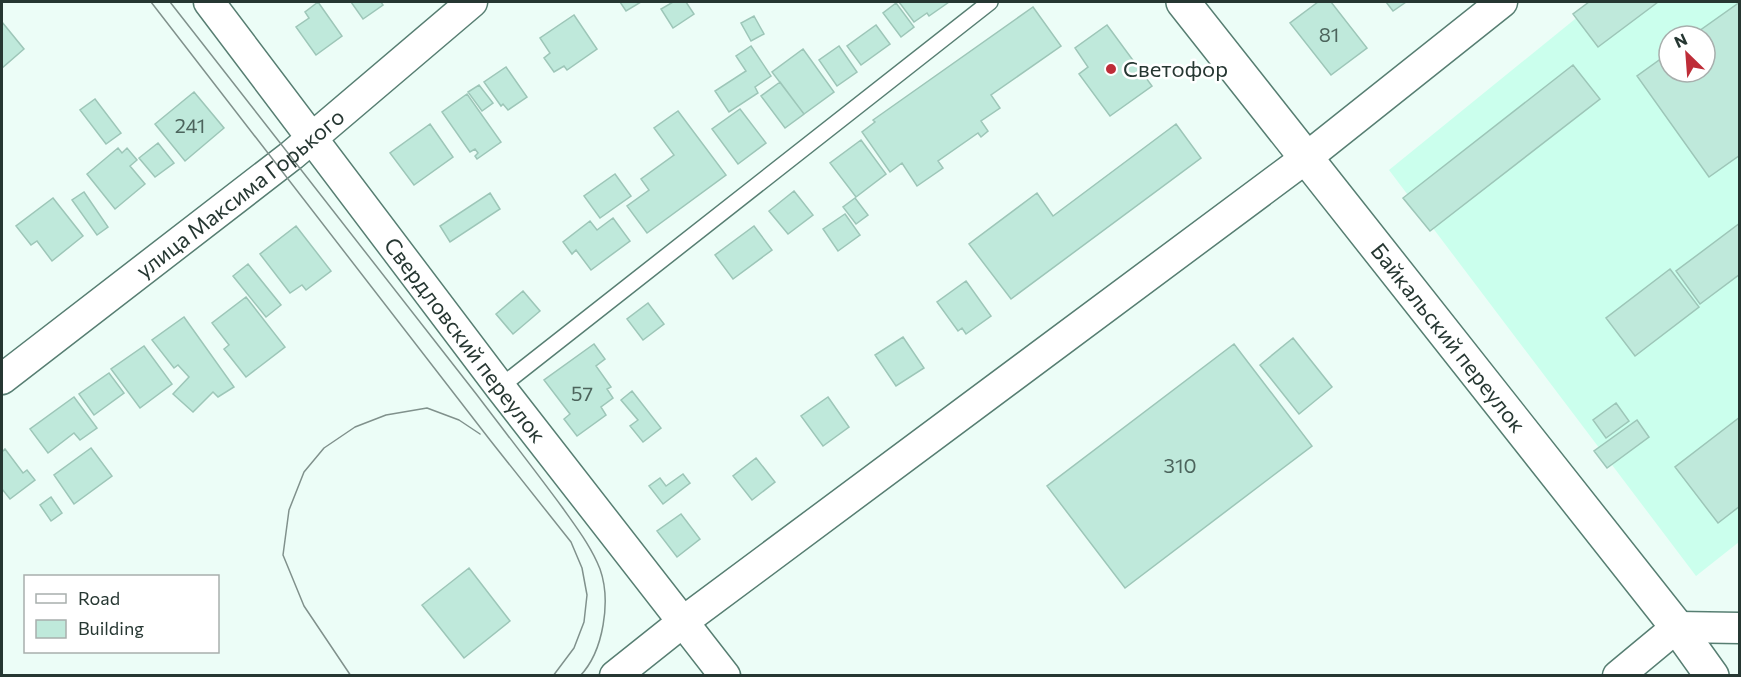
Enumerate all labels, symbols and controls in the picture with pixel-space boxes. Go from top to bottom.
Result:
house number: 81 [1319,22,1339,46]
north arrow [1657,24,1717,84]
text: N [1671,29,1690,51]
place label: Светофор [1123,55,1228,82]
marker: Светофор [1104,62,1118,76]
street label: улица Максима Горького [130,103,350,284]
house number: 241 [175,113,205,137]
street label: Свердловский переулок [379,232,552,448]
street label: Байкальский переулок [1366,237,1532,438]
house number: 57 [571,381,593,405]
house number: 310 [1163,453,1197,477]
legend [24,575,219,653]
text: Road [78,587,120,609]
text: Building [78,617,144,639]

